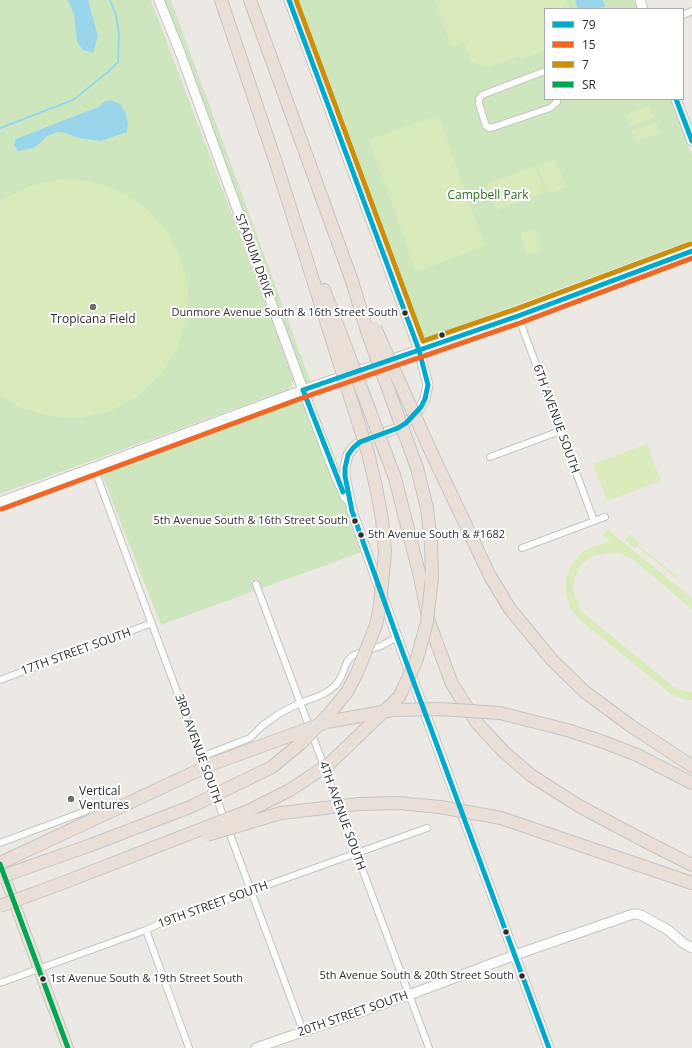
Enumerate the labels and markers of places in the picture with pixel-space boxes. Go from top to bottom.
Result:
marker: Tropicana Field [88,302,98,312]
place label: Dunmore Avenue South & 16th Street South [172,306,398,320]
marker: Dunmore Avenue South & 16th Street South [400,308,410,318]
place label: Tropicana Field [51,313,135,327]
unlabelled marker [437,330,447,340]
place label: 5th Avenue South & 16th Street South [153,514,348,528]
marker: 5th Avenue South & 16th Street South [350,516,360,526]
place label: 5th Avenue South & #1682 [368,528,505,542]
marker: 5th Avenue South & #1682 [356,530,366,540]
place label: Vertical Ventures [79,785,129,813]
marker: Vertical Ventures [66,794,76,804]
unlabelled marker [501,927,511,937]
place label: 5th Avenue South & 20th Street South [319,969,514,983]
marker: 5th Avenue South & 20th Street South [517,971,527,981]
place label: 1st Avenue South & 19th Street South [50,972,243,986]
marker: 1st Avenue South & 19th Street South [38,974,48,984]

